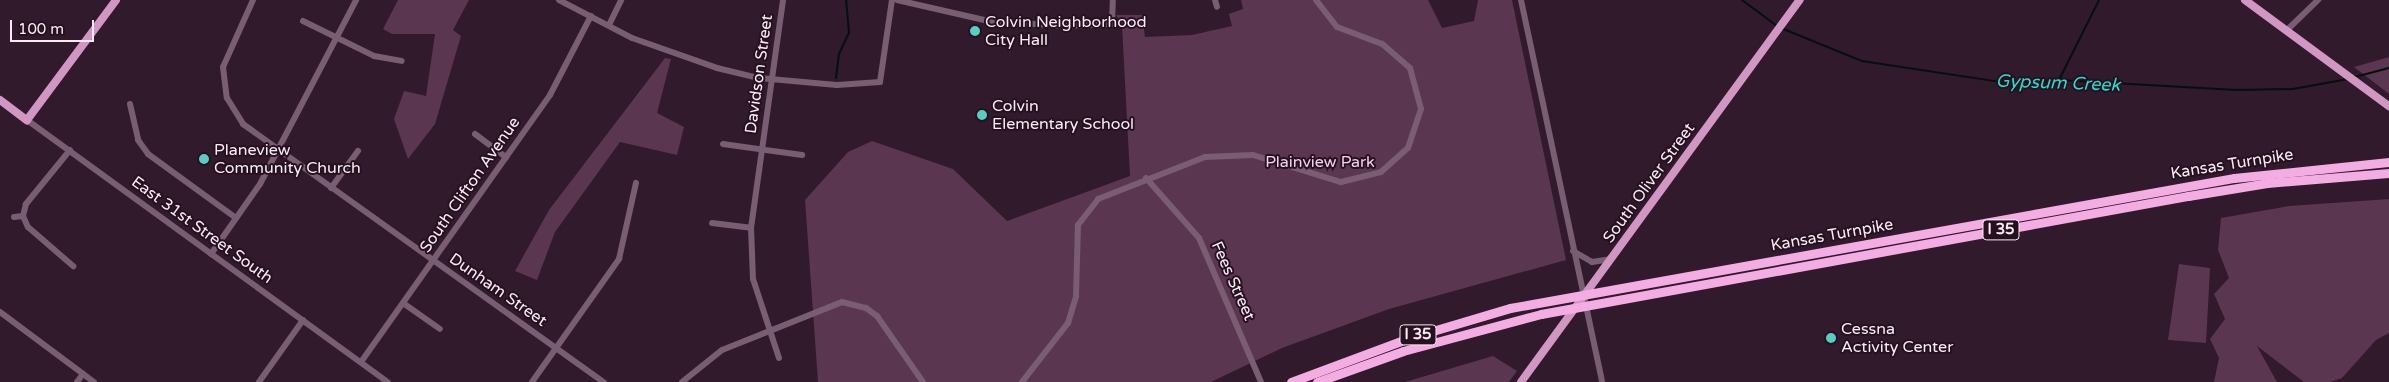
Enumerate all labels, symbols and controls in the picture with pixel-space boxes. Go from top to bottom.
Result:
scale bar [12,10,96,42]
place label: Colvin Neighborhood City Hall [985,12,1147,50]
street label: Davidson Street [741,13,777,135]
text: 100 m [18,20,64,38]
marker: Colvin Neighborhood City Hall [969,25,981,37]
water label: Gypsum Creek [1995,70,2121,96]
place label: Colvin Elementary School [992,96,1134,134]
marker: Colvin Elementary School [976,109,988,121]
street label: South Clifton Avenue [416,113,524,257]
street label: South Oliver Street [1599,119,1699,247]
place label: Planeview Community Church [214,140,361,178]
street label: Kansas Turnpike [2169,145,2295,183]
park label: Plainview Park [1265,152,1375,172]
marker: Planeview Community Church [198,153,210,165]
street label: East 31st Street South [128,172,276,288]
street label: Kansas Turnpike [1769,215,1895,255]
road number: I 35 [1982,218,2020,242]
street label: Fees Street [1207,238,1259,324]
street label: Dunham Street [446,249,550,331]
place label: Cessna Activity Center [1841,319,1953,357]
road number: I 35 [1399,322,1437,348]
marker: Cessna Activity Center [1825,332,1837,344]

